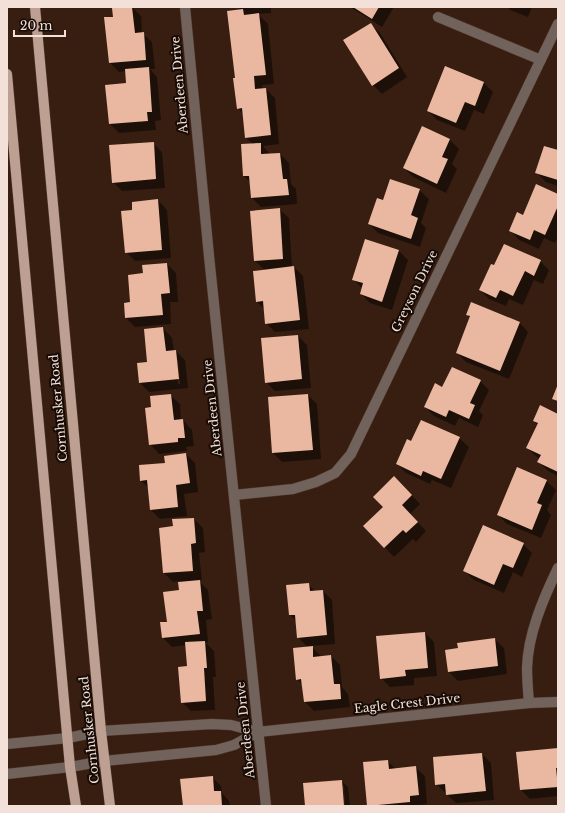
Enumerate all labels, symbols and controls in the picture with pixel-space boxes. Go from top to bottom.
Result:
scale bar [14,12,65,38]
text: 20 m [20,18,52,33]
street label: Aberdeen Drive [167,36,191,135]
street label: Greyson Drive [388,247,440,335]
street label: Cornhusker Road [46,354,70,462]
street label: Aberdeen Drive [199,359,225,458]
street label: Cornhusker Road [76,676,102,784]
street label: Aberdeen Drive [232,681,258,780]
street label: Eagle Crest Drive [353,690,461,716]

